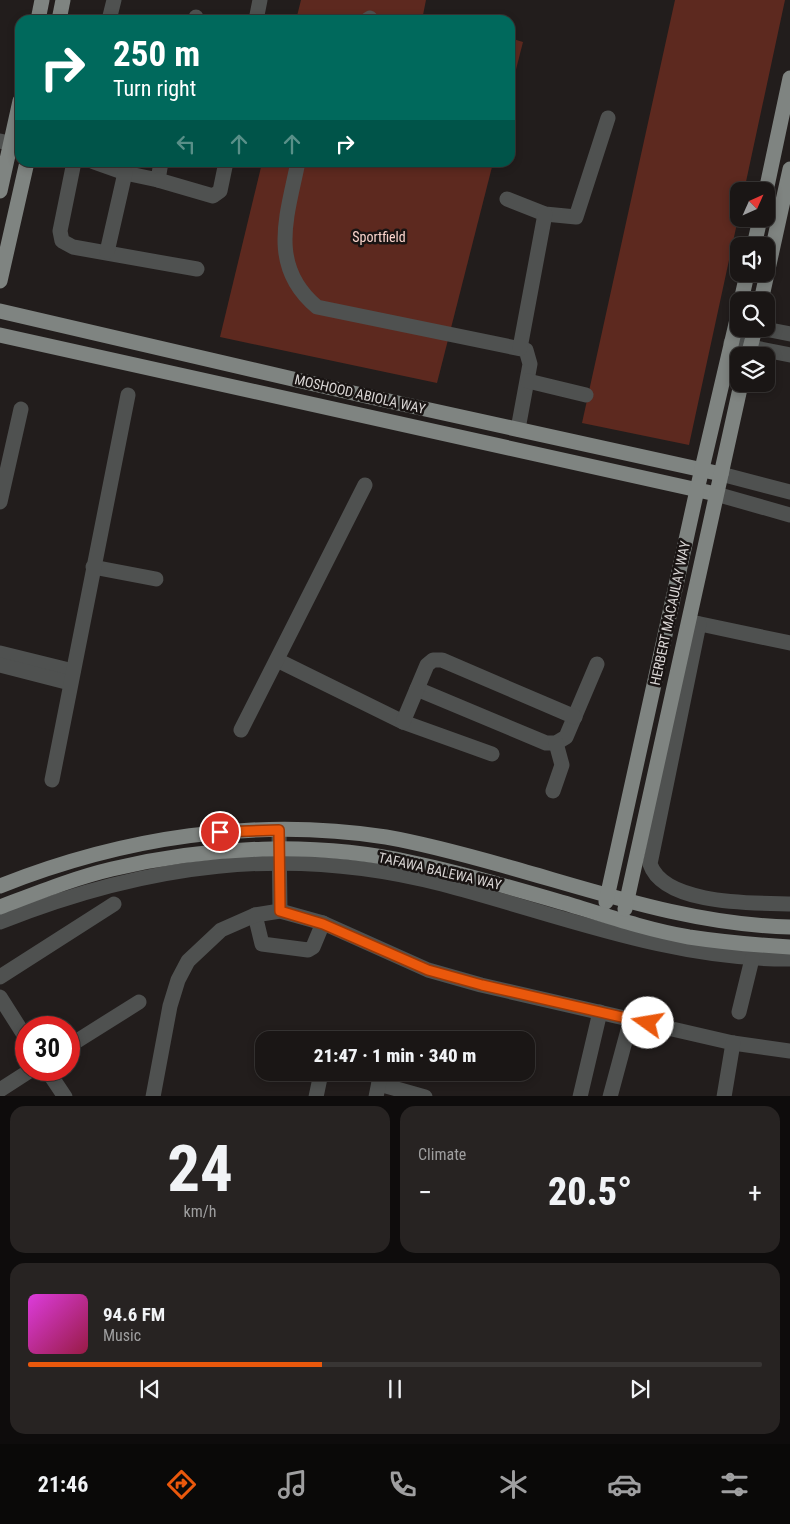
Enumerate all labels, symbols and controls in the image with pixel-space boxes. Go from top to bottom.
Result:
text: 250 m [113,34,200,75]
icon: right [30,35,95,100]
text: Turn right [113,76,196,101]
icon: left [172,130,200,158]
icon: ahead [225,130,253,158]
icon: ahead [278,130,306,158]
icon: right [331,130,359,158]
north arrow [730,182,775,228]
map controls [730,182,775,392]
park label: Sportfield [352,229,406,245]
button: sound [730,237,775,282]
button: search [730,292,775,337]
button: layers [730,347,775,392]
street label: MOSHOOD ABIOLA WAY [293,371,428,417]
street label: HERBERT MACAULAY WAY [647,539,693,687]
pin [199,811,241,853]
icon: arrive [206,818,234,846]
street label: TAFAWA BALEWA WAY [377,849,504,893]
position arrow [621,996,673,1048]
speed limit sign: 30 [15,1016,80,1081]
text: 21:47 · 1 min · 340 m [314,1044,476,1067]
text: 24 [167,1131,233,1207]
text: Climate [418,1145,466,1164]
text: 20.5° [548,1170,632,1214]
text: − [418,1176,432,1209]
text: + [748,1176,762,1209]
text: km/h [184,1202,216,1221]
text: 94.6 FM [103,1303,165,1326]
text: Music [103,1326,141,1345]
icon: previous [136,1375,164,1403]
icon: pause [381,1375,409,1403]
icon: next [626,1375,654,1403]
icon: directions [164,1467,199,1502]
icon: music [275,1467,310,1502]
icon: phone [385,1467,420,1502]
icon: climate [496,1467,531,1502]
icon: car [607,1467,642,1502]
icon: filters [717,1467,752,1502]
text: 21:46 [38,1472,88,1497]

